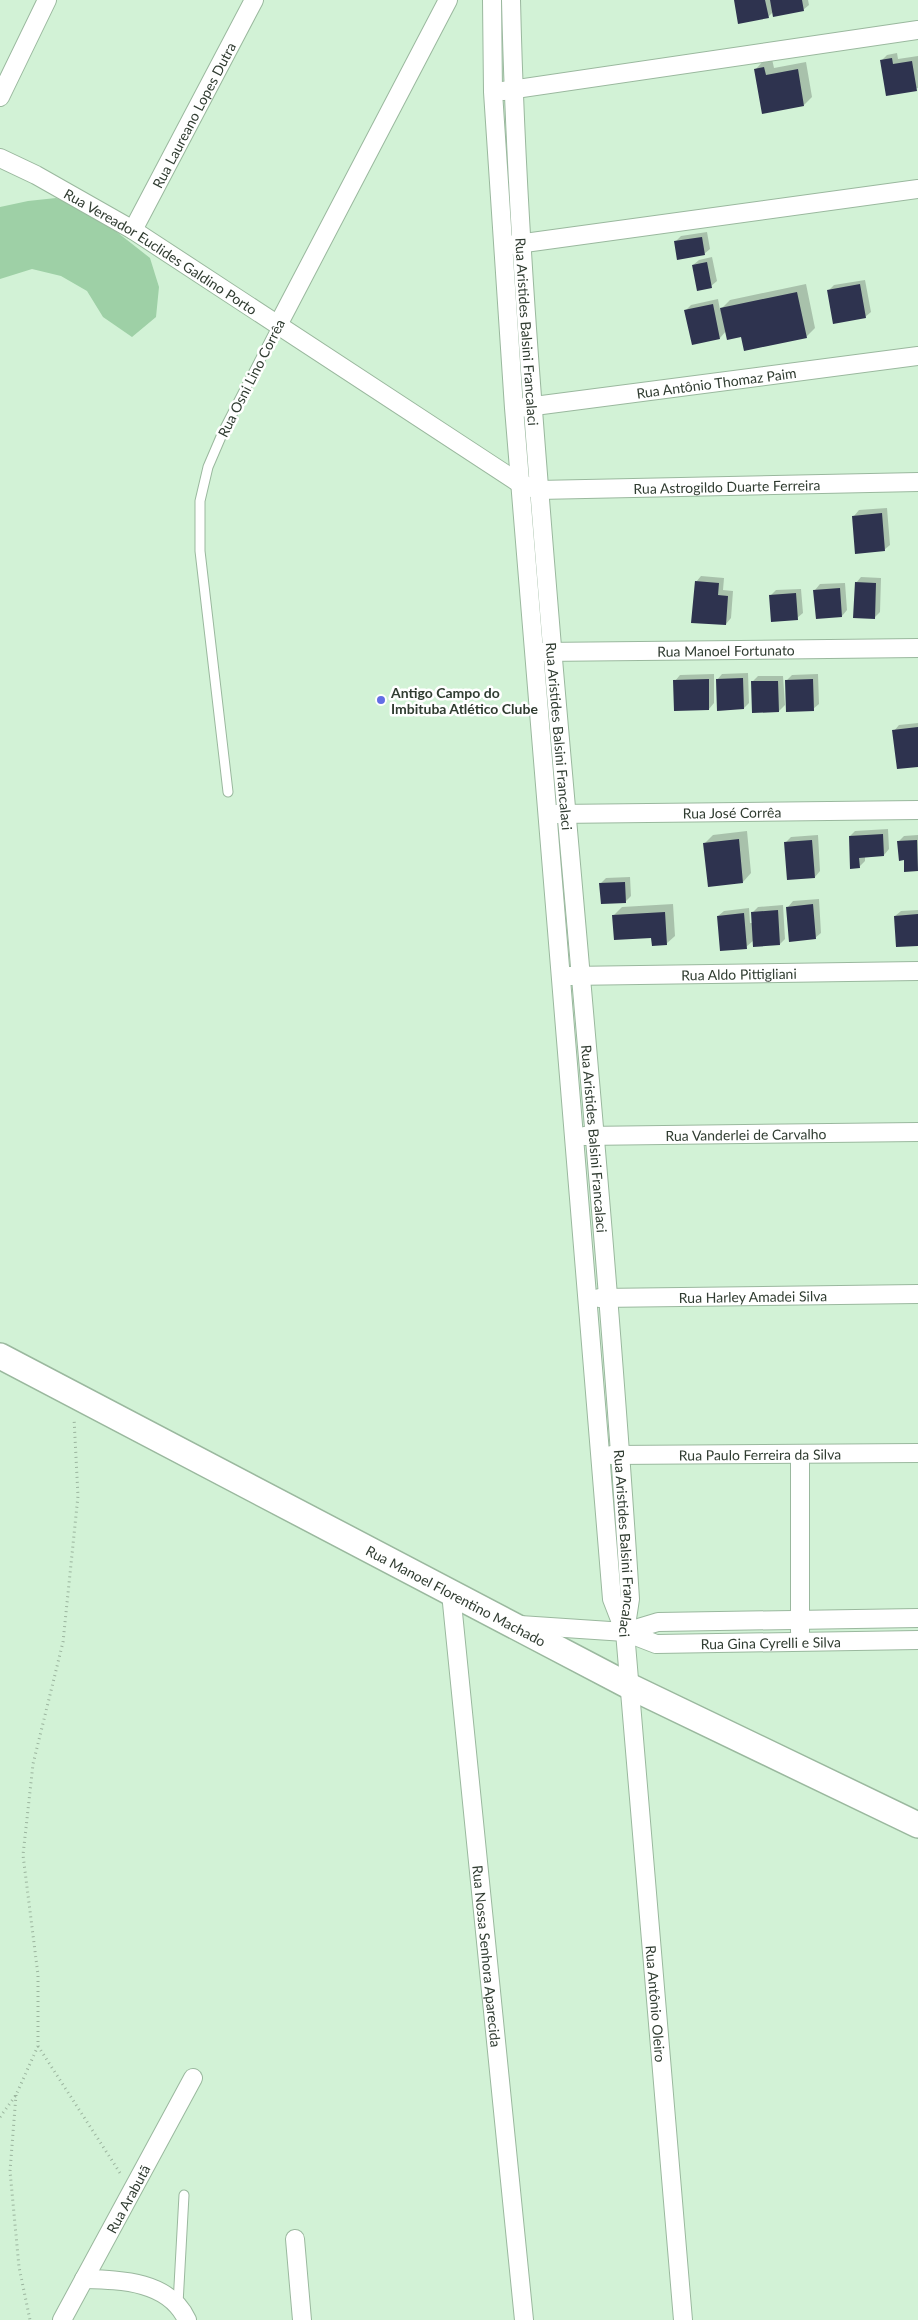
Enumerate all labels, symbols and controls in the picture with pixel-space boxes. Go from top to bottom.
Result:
street label: Rua Laureano Lopes Dutra [148,39,239,191]
street label: Rua Vereador Euclides Galdino Porto [61,184,261,318]
street label: Rua Aristides Balsini Francalaci [513,237,543,426]
street label: Rua Osni Lino Corrêa [214,316,288,440]
street label: Rua Antônio Thomaz Paim [635,363,797,401]
street label: Rua Astrogildo Duarte Ferreira [633,476,820,496]
street label: Rua Manoel Fortunato [657,641,795,659]
street label: Rua Aristides Balsini Francalaci [543,642,576,831]
place label: Antigo Campo do Imbituba Atlético Clube [390,684,538,717]
marker: Antigo Campo do Imbituba Atlético Clube [375,694,387,706]
street label: Rua José Corrêa [683,803,781,821]
street label: Rua Aldo Pittigliani [681,964,797,983]
street label: Rua Aristides Balsini Francalaci [578,1044,611,1233]
street label: Rua Vanderlei de Carvalho [665,1125,827,1144]
street label: Rua Harley Amadei Silva [679,1287,827,1305]
street label: Rua Paulo Ferreira da Silva [679,1445,841,1463]
street label: Rua Aristides Balsini Francalaci [611,1449,639,1638]
street label: Rua Manoel Florentino Machado [363,1541,549,1649]
street label: Rua Gina Cyrelli e Silva [701,1633,841,1652]
street label: Rua Nossa Senhora Aparecida [470,1864,505,2048]
street label: Rua Antônio Oleiro [643,1945,670,2063]
street label: Rua Arabutã [102,2161,153,2236]

